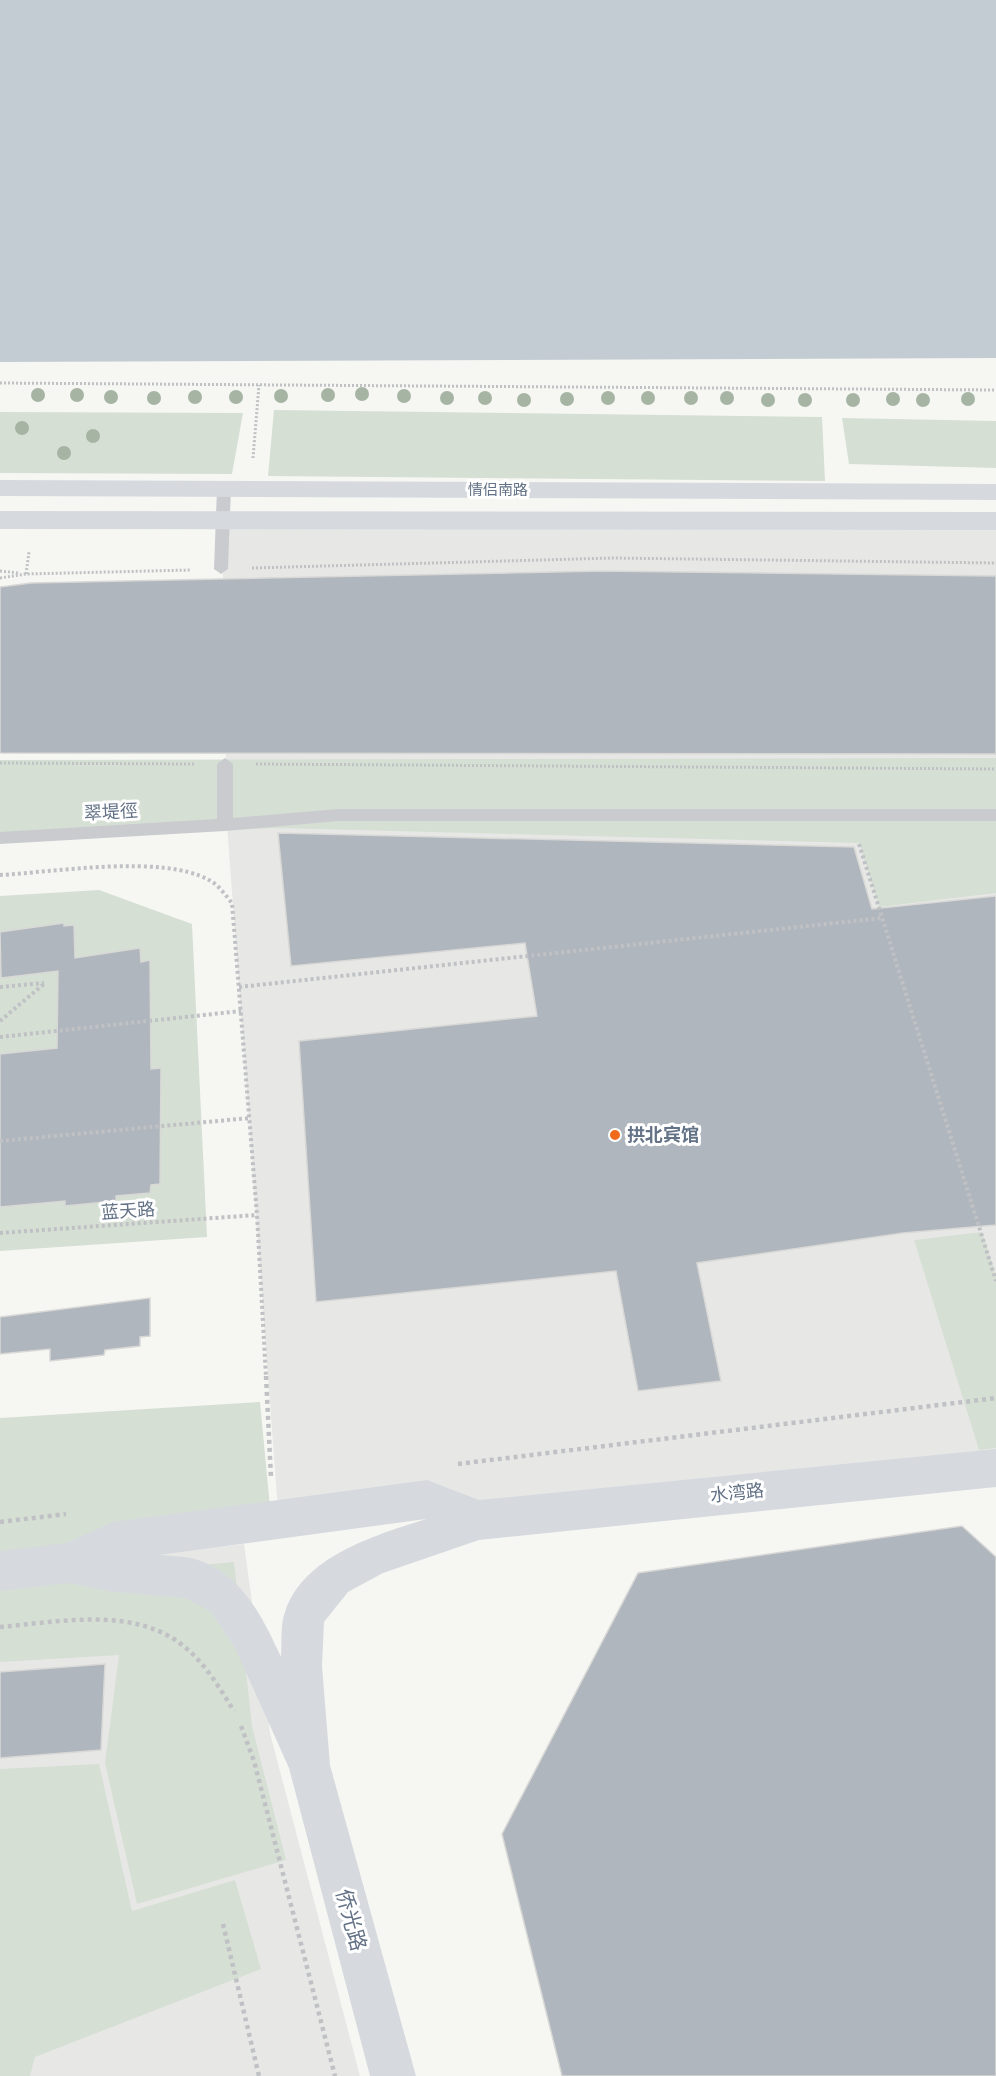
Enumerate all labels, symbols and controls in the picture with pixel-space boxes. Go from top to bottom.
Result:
street label: 情侣南路 [468,480,528,498]
street label: 翠堤徑 [83,799,138,823]
place label: 拱北宾馆 [627,1123,699,1145]
marker: 拱北宾馆 [608,1128,622,1142]
street label: 蓝天路 [100,1197,156,1223]
street label: 水湾路 [709,1478,765,1506]
street label: 侨光路 [331,1886,373,1954]

